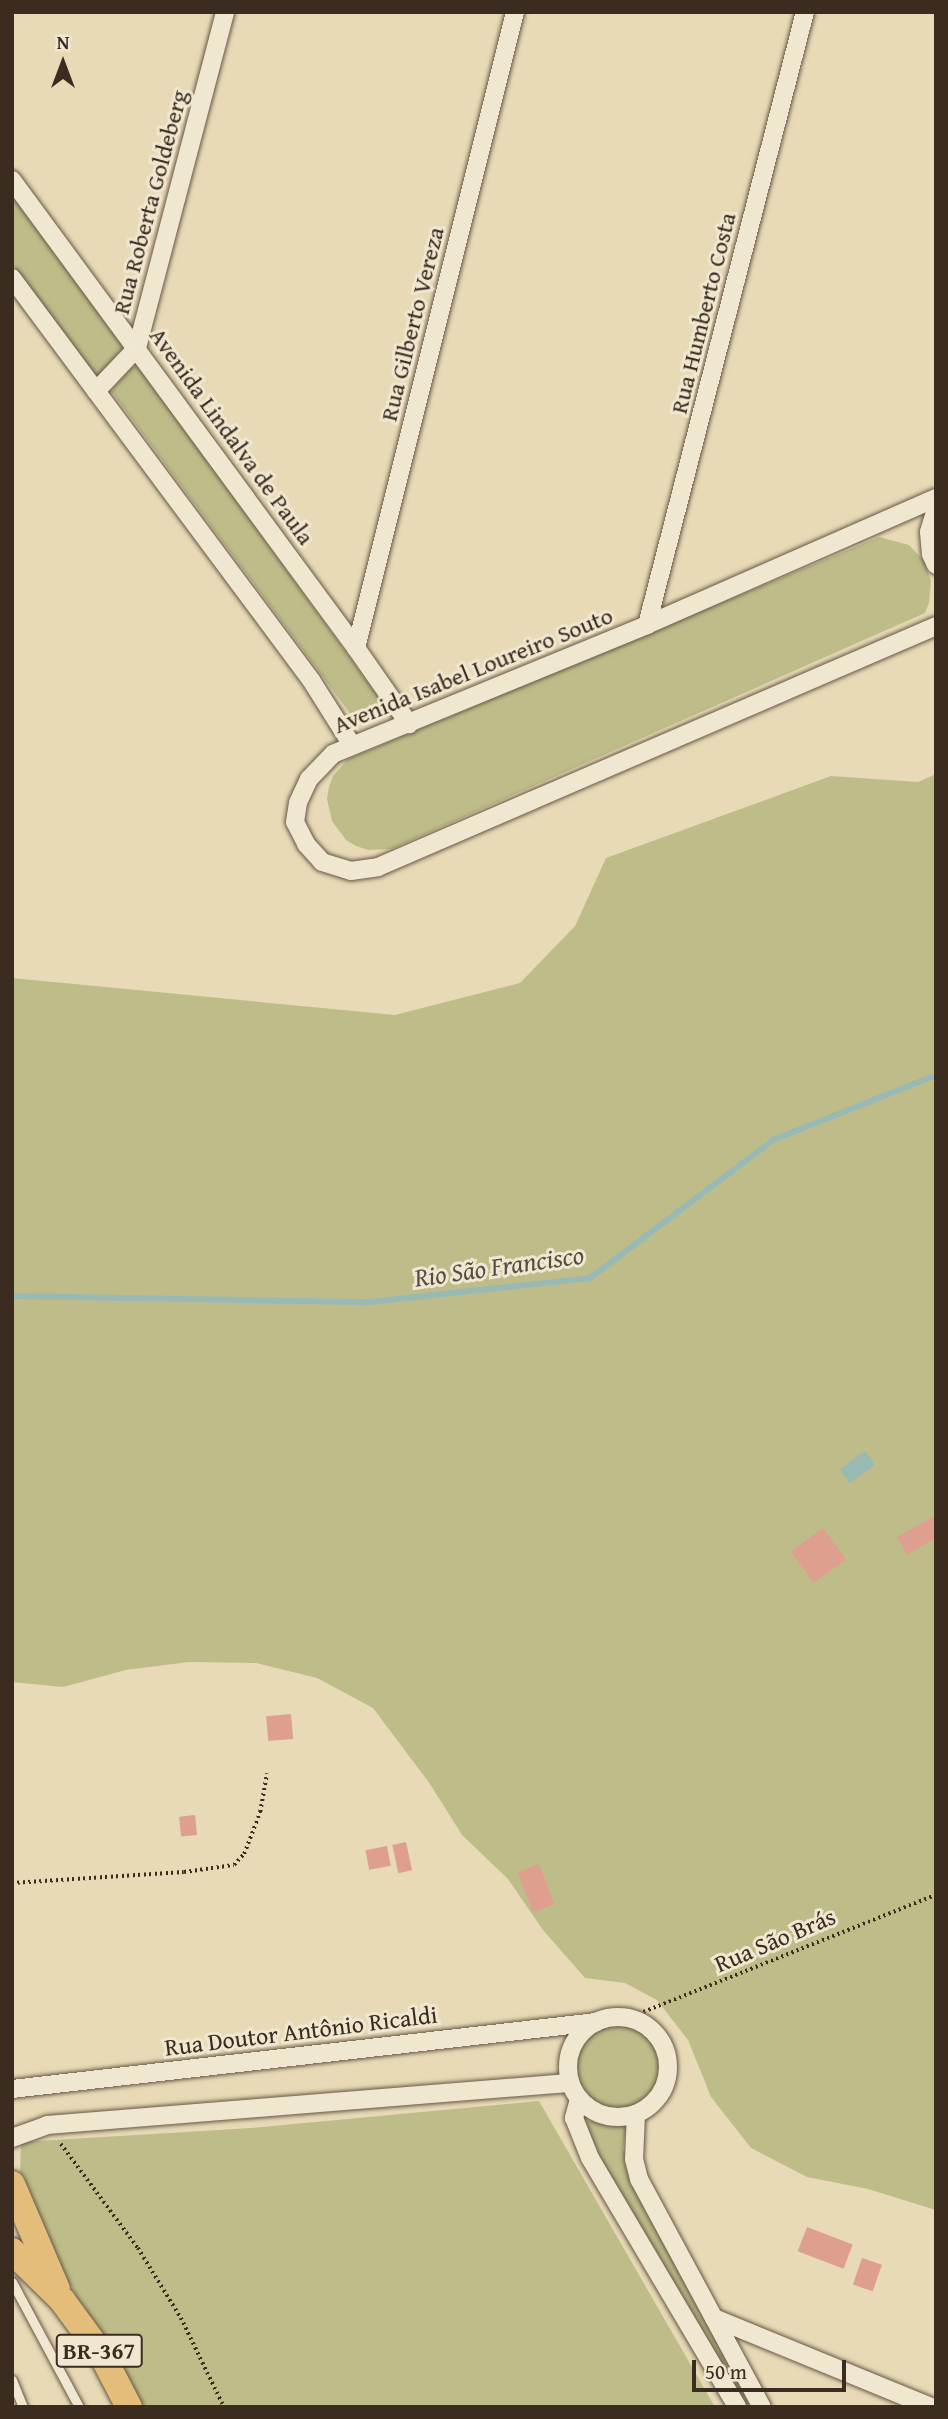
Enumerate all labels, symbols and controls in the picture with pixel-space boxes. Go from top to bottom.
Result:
north arrow [28,28,98,98]
text: N [57,28,69,56]
street label: Rua Roberta Goldeberg [106,87,194,317]
street label: Rua Humberto Costa [664,210,742,416]
street label: Rua Gilberto Vereza [374,224,450,424]
street label: Avenida Lindalva de Paula [144,322,320,550]
street label: Avenida Isabel Loureiro Souto [329,601,617,739]
water label: Rio São Francisco [412,1239,586,1293]
street label: Rua São Brás [710,1902,840,1978]
street label: Rua Doutor Antônio Ricaldi [163,2000,439,2062]
road number: BR-367 [55,2332,143,2370]
scale bar [696,2346,850,2390]
text: 50 m [705,2356,747,2387]

